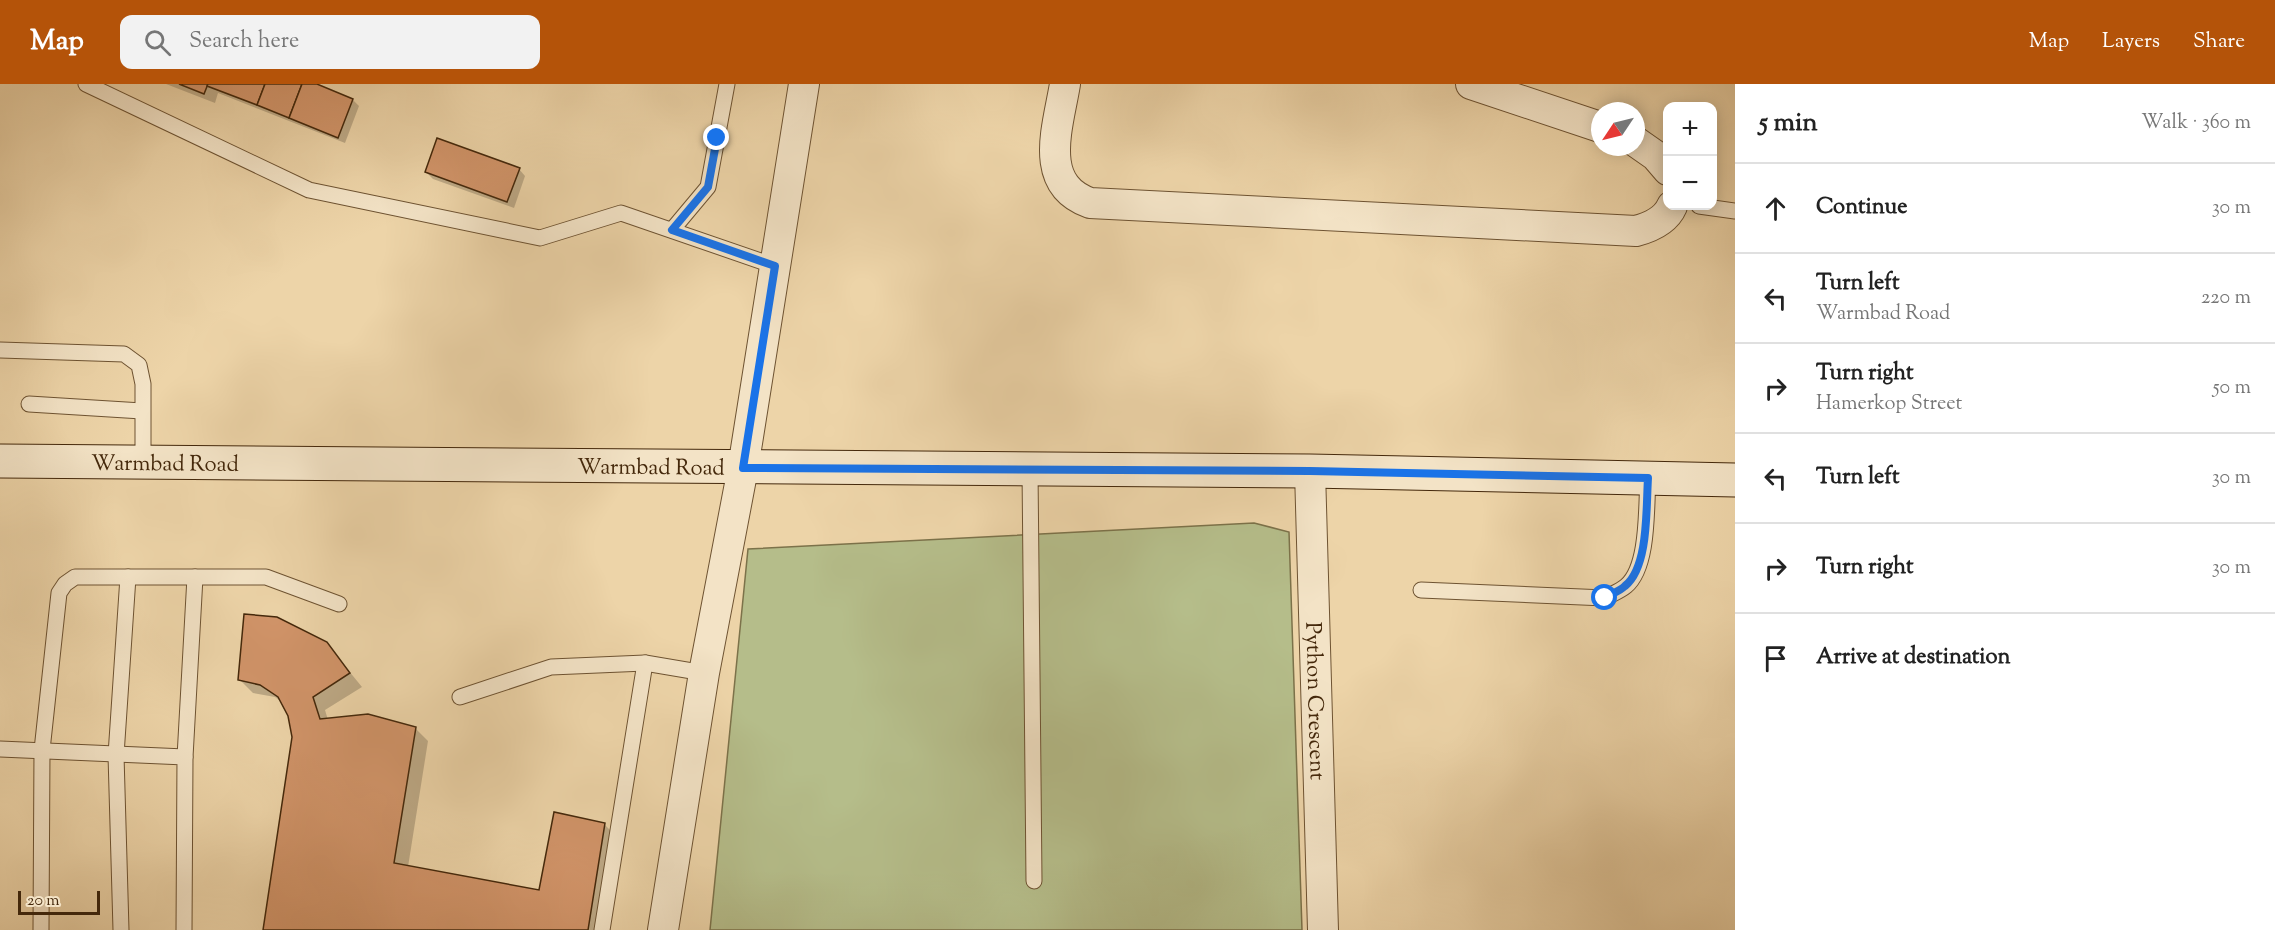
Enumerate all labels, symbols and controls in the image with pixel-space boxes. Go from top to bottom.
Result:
search box [120,15,540,69]
text: Map [30,22,84,62]
icon: search [141,26,174,59]
text: Search here [189,26,299,58]
text: Map [2029,27,2069,57]
text: Layers [2102,27,2160,57]
text: Share [2193,27,2245,57]
north arrow [1591,102,1645,156]
map controls [1663,102,1717,210]
button: + [1663,102,1717,156]
text: 5 min [1759,105,1818,142]
text: Walk · 360 m [2141,109,2251,138]
route end [703,124,729,150]
button: − [1663,156,1717,210]
icon: ahead [1759,192,1792,225]
text: Continue [1816,192,1907,224]
text: 30 m [2212,194,2251,223]
text: Turn left [1816,268,1899,300]
icon: left [1759,282,1792,315]
text: 220 m [2201,284,2251,313]
text: Warmbad Road [1816,300,1950,329]
text: Turn right [1816,358,1913,390]
icon: right [1759,372,1792,405]
text: 50 m [2213,374,2251,403]
text: Hamerkop Street [1816,390,1962,419]
street label: Warmbad Road [91,449,239,482]
street label: Warmbad Road [577,452,725,486]
icon: left [1759,462,1792,495]
text: Turn left [1816,462,1899,494]
text: 30 m [2212,464,2251,493]
icon: right [1759,552,1792,585]
text: Turn right [1816,552,1913,584]
text: 30 m [2212,554,2251,583]
route start [1591,584,1617,610]
street label: Python Crescent [1295,621,1332,781]
icon: arrive [1759,642,1792,675]
text: Arrive at destination [1816,642,2011,674]
scale bar [18,888,100,916]
text: 20 m [27,890,60,913]

